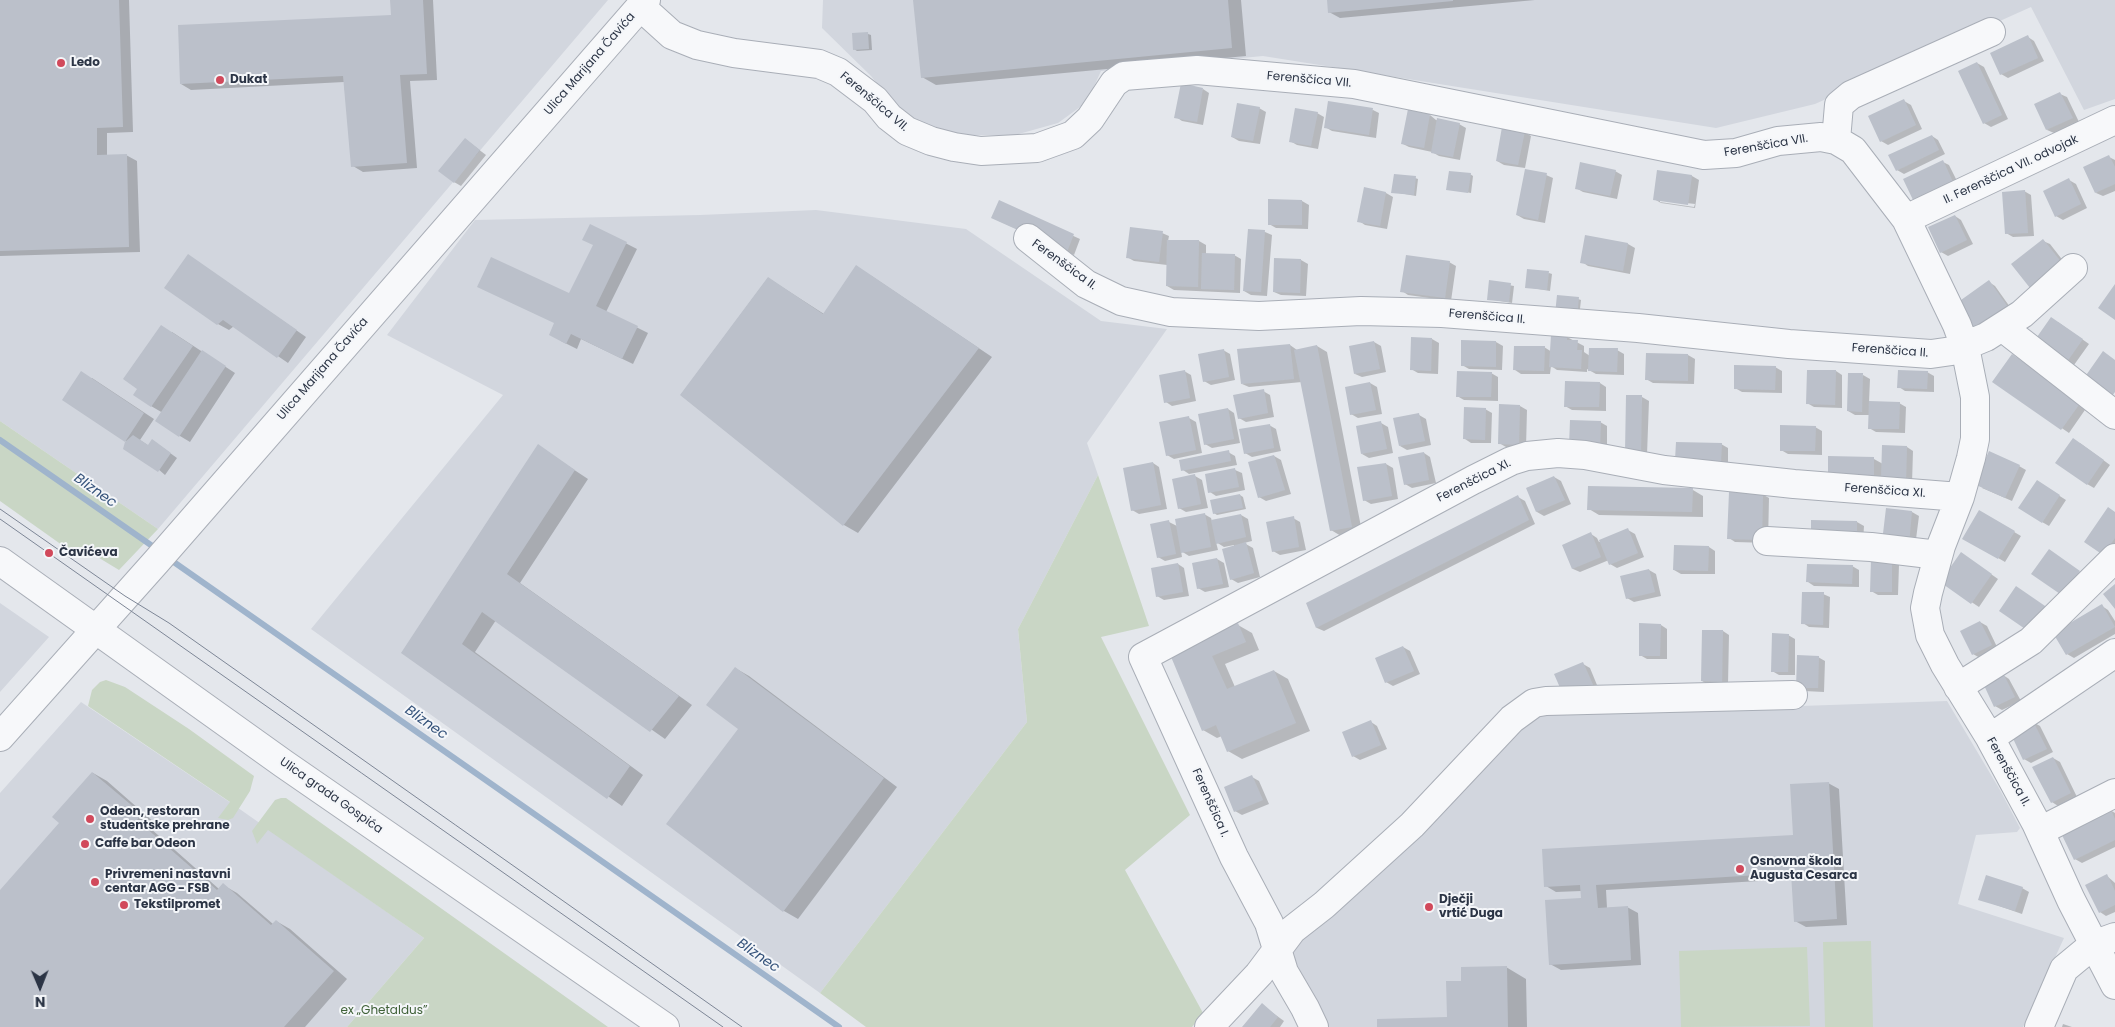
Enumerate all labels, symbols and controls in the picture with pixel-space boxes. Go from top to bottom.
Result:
street label: Ulica Marijana Čavića [542,10,638,118]
place label: Ledo [71,56,100,70]
marker: Ledo [55,57,67,69]
street label: Ferenščica VII. [837,69,911,135]
street label: Ferenščica VII. [1266,69,1352,91]
place label: Dukat [230,73,267,87]
marker: Dukat [214,74,226,86]
street label: Ferenščica VII. [1723,132,1809,160]
street label: II. Ferenščica VII. odvojak [1941,132,2081,208]
street label: Ferenščica II. [1029,237,1099,293]
street label: Ferenščica II. [1448,306,1526,328]
street label: Ulica Marijana Čavića [275,315,371,423]
street label: Ferenščica II. [1851,341,1929,361]
street label: Ferenščica XI. [1435,456,1513,506]
water label: Bliznec [71,470,119,512]
street label: Ferenščica XI. [1844,481,1926,501]
place label: Čavićeva [59,546,118,560]
marker: Čavićeva [43,547,55,559]
water label: Bliznec [402,702,450,744]
street label: Ferenščica II. [1983,735,2033,809]
street label: Ulica grada Gospića [277,755,385,837]
street label: Ferenščica I. [1188,766,1232,840]
place label: Odeon, restoran studentske prehrane [100,805,230,833]
marker: Odeon, restoran studentske prehrane [84,813,96,825]
place label: Caffe bar Odeon [95,837,196,851]
marker: Caffe bar Odeon [79,838,91,850]
place label: Osnovna škola Augusta Cesarca [1750,855,1857,883]
marker: Osnovna škola Augusta Cesarca [1734,863,1746,875]
place label: Privremeni nastavni centar AGG - FSB [105,868,231,896]
marker: Privremeni nastavni centar AGG - FSB [89,876,101,888]
place label: Dječji vrtić Duga [1439,893,1503,921]
place label: Tekstilpromet [134,898,220,912]
marker: Tekstilpromet [118,899,130,911]
marker: Dječji vrtić Duga [1423,901,1435,913]
water label: Bliznec [734,935,782,977]
north arrow [15,962,65,1012]
text: N [35,992,46,1012]
park label: ex „Ghetaldus” [340,1004,428,1018]

